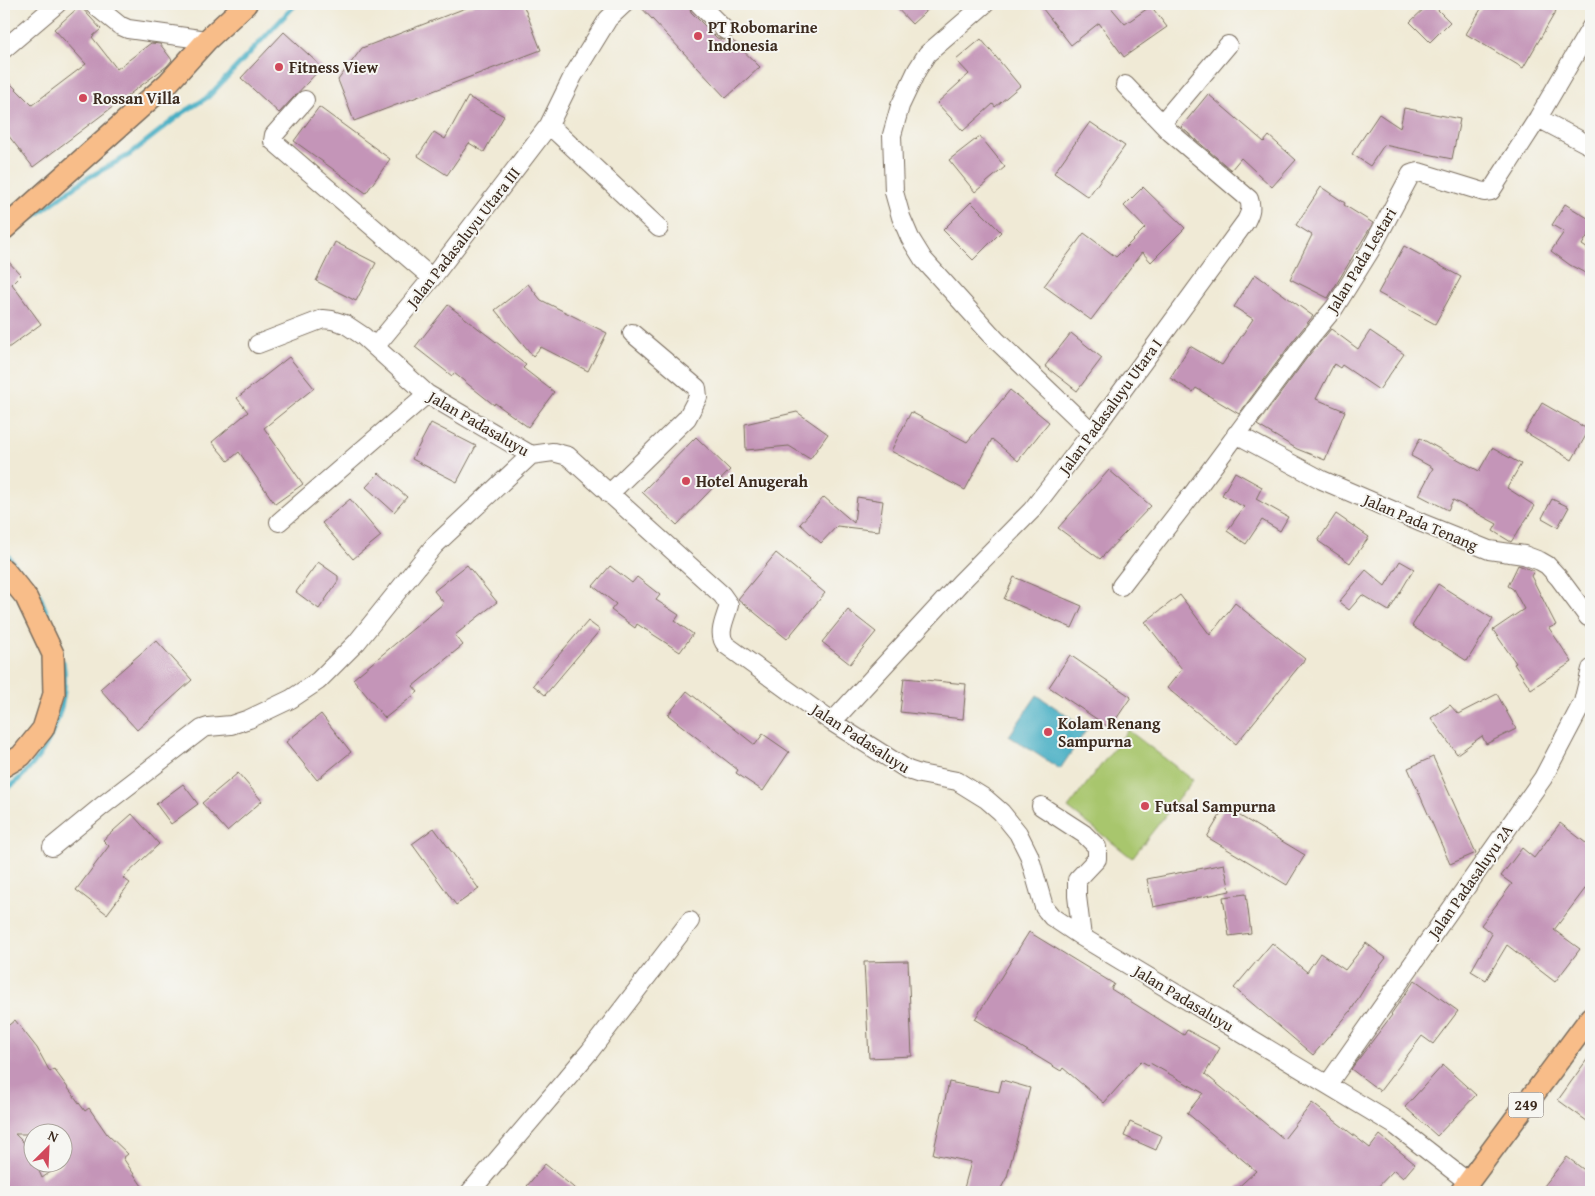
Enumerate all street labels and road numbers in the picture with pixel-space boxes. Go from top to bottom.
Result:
street label: Jalan Padasaluyu Utara III [399,162,526,314]
street label: Jalan Pada Lestari [1319,202,1402,319]
street label: Jalan Padasaluyu Utara I [1051,333,1168,481]
street label: Jalan Padasaluyu [422,383,534,462]
street label: Jalan Pada Tenang [1358,486,1482,557]
street label: Jalan Padasaluyu [805,696,915,779]
street label: Jalan Padasaluyu 2A [1421,819,1518,944]
street label: Jalan Padasaluyu [1128,958,1239,1038]
road number: 249 [1508,1092,1544,1118]

